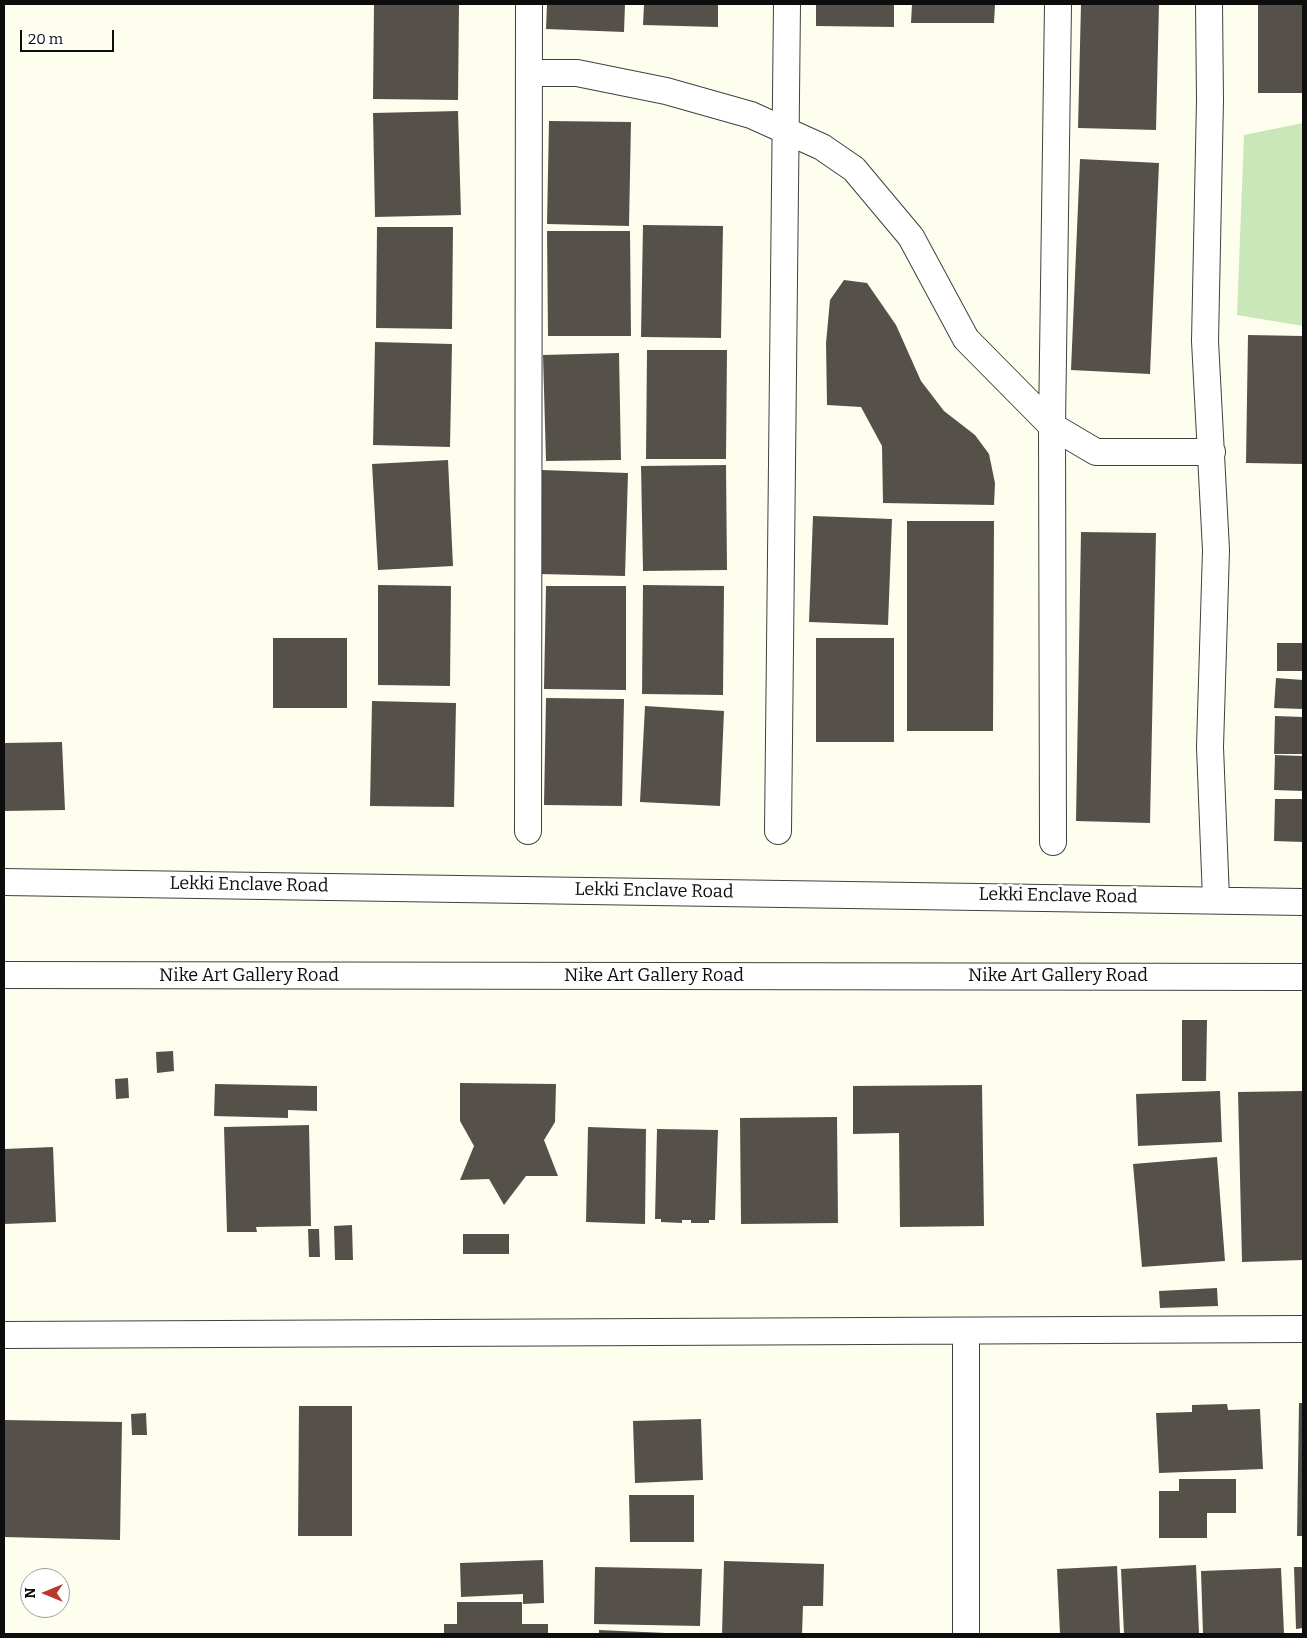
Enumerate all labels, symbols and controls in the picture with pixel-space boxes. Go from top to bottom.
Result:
scale bar [22,20,116,52]
text: 20 m [28,30,63,48]
street label: Lekki Enclave Road [169,873,329,897]
street label: Lekki Enclave Road [574,879,734,903]
street label: Lekki Enclave Road [978,884,1138,908]
street label: Nike Art Gallery Road [159,965,339,987]
street label: Nike Art Gallery Road [564,965,744,987]
street label: Nike Art Gallery Road [968,965,1148,987]
north arrow [20,1568,70,1618]
text: N [22,1588,39,1598]

